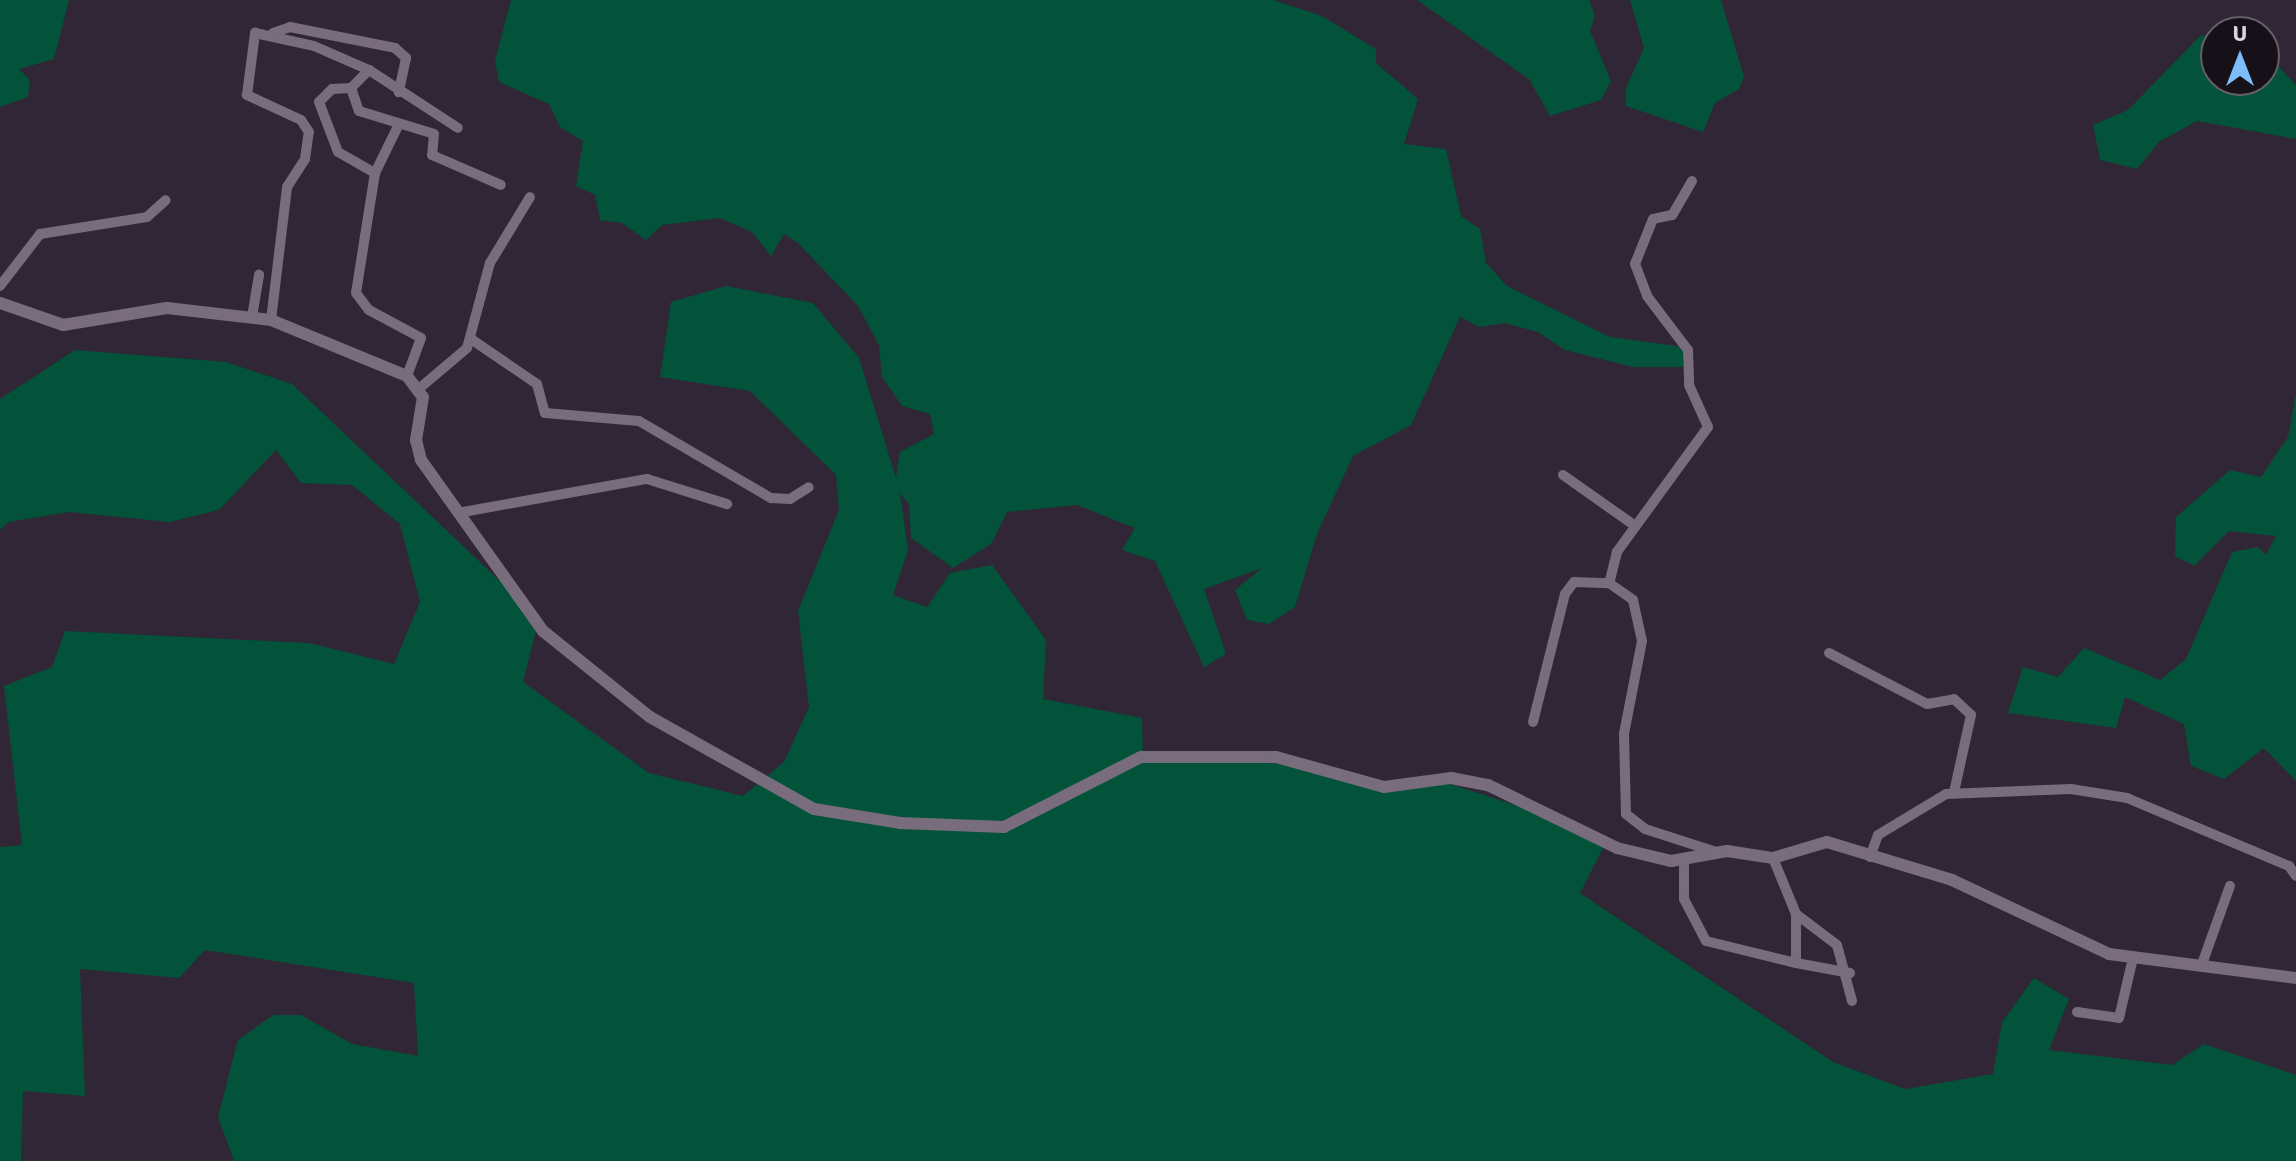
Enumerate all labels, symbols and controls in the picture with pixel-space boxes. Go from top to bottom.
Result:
north arrow [2200,16,2280,96]
text: U [2233,20,2247,47]

